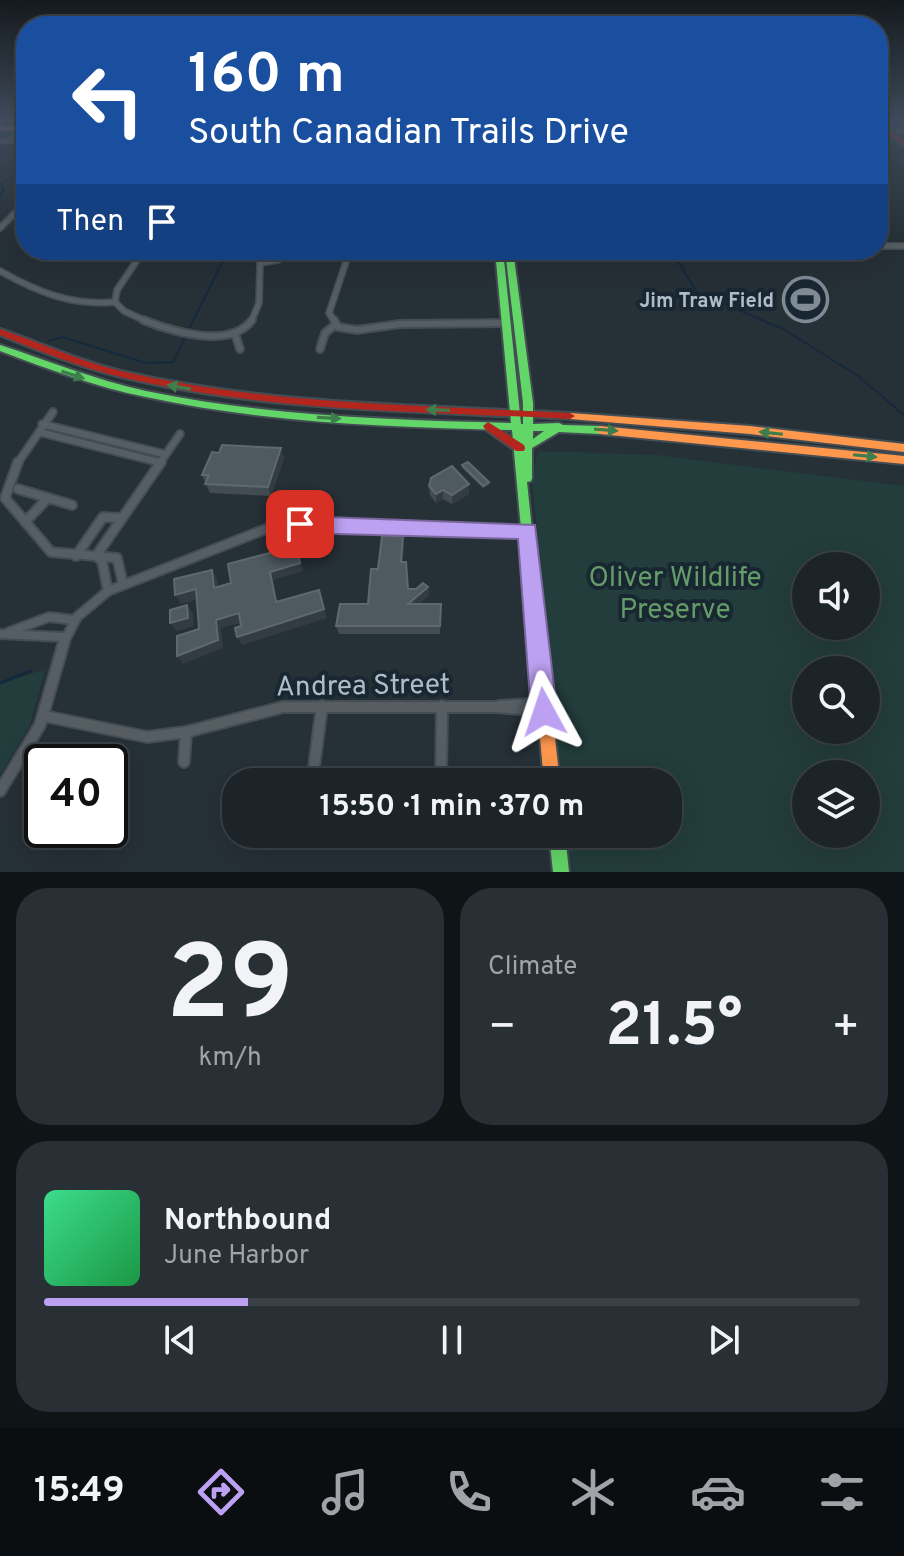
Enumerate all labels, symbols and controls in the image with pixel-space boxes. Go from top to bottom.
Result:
text: 160 m [188,42,345,112]
icon: left [56,48,160,152]
text: South Canadian Trails Drive [188,111,629,157]
icon: arrive [140,200,184,244]
text: Then [56,204,124,241]
sports icon: Jim Traw Field [781,276,829,324]
place label: Jim Traw Field [639,289,774,315]
one-way arrow [61,370,85,382]
one-way arrow [166,380,191,392]
one-way arrow [425,403,450,416]
one-way arrow [317,412,342,425]
one-way arrow [594,424,619,437]
one-way arrow [758,426,783,439]
one-way arrow [853,449,878,462]
pin [266,490,334,558]
icon: arrive [278,502,322,546]
map controls [792,552,880,848]
button: sound [792,552,880,640]
park label: Oliver Wildlife Preserve [588,561,762,629]
button: search [792,656,880,744]
street label: Andrea Street [276,667,451,707]
position arrow [502,670,586,754]
speed limit sign: 40 [24,744,128,848]
button: layers [792,760,880,848]
text: 15:50 · 1 min · 370 m [320,789,584,826]
text: 29 [166,924,294,1056]
text: Climate [488,951,577,984]
text: 21.5° [605,991,743,1067]
text: − [488,1001,516,1057]
text: + [832,1001,860,1057]
text: km/h [198,1042,262,1075]
text: Northbound [164,1203,331,1240]
text: June Harbor [164,1240,309,1273]
icon: previous [158,1318,202,1362]
icon: pause [430,1318,474,1362]
icon: next [702,1318,746,1362]
icon: directions [193,1464,249,1520]
icon: music [317,1464,373,1520]
icon: phone [441,1464,497,1520]
icon: climate [565,1464,621,1520]
icon: car [690,1464,746,1520]
icon: filters [814,1464,870,1520]
text: 15:49 [34,1469,125,1515]

